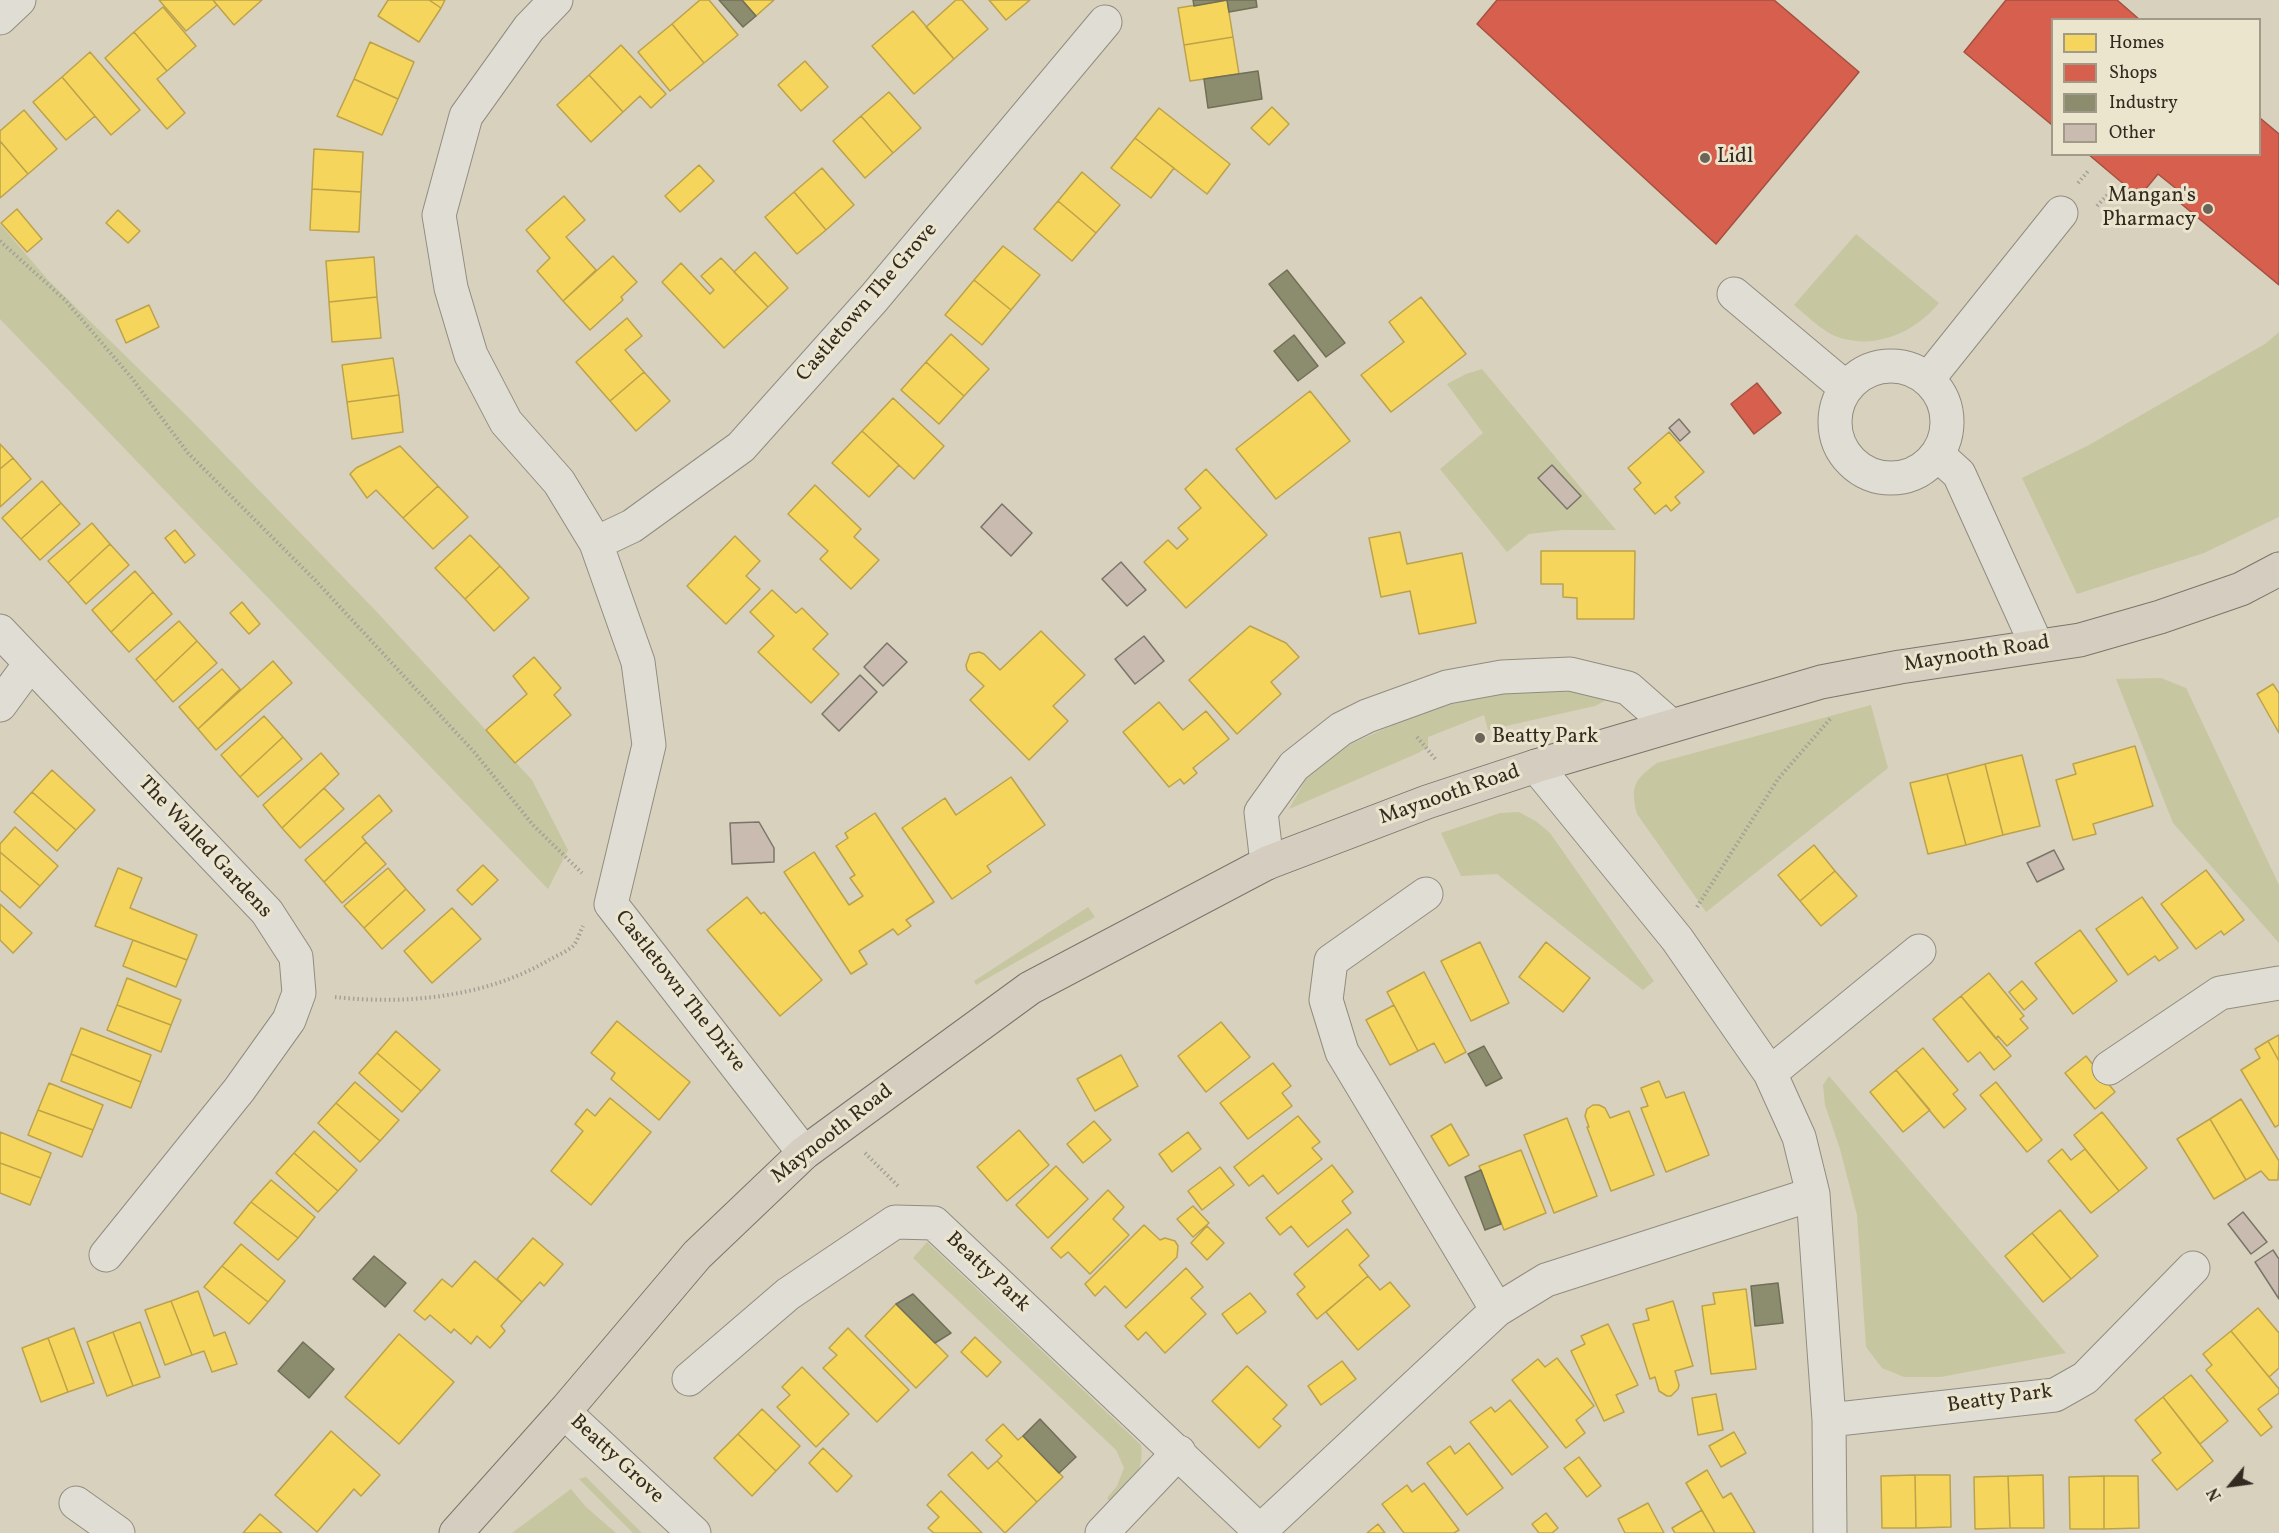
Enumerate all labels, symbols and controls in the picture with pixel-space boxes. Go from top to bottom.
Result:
legend [2051,18,2261,156]
text: Homes [2109,31,2164,56]
text: Shops [2109,61,2157,86]
text: Industry [2109,91,2178,116]
text: Other [2109,121,2155,146]
place label: Lidl [1717,145,1753,171]
marker: Lidl [1698,151,1712,165]
place label: Mangan's Pharmacy [2102,184,2196,234]
marker: Mangan's Pharmacy [2201,202,2215,216]
street label: Castletown The Grove [792,218,944,388]
street label: Maynooth Road [1902,631,2052,679]
place label: Beatty Park [1492,725,1598,751]
marker: Beatty Park [1473,731,1487,745]
street label: Maynooth Road [1376,760,1524,832]
street label: The Walled Gardens [132,772,276,924]
street label: Castletown The Drive [608,906,750,1078]
street label: Maynooth Road [767,1080,899,1190]
street label: Beatty Park [940,1228,1034,1318]
street label: Beatty Park [1946,1380,2054,1420]
street label: Beatty Grove [564,1410,668,1510]
north arrow [2201,1455,2261,1515]
text: N [2203,1483,2228,1504]

